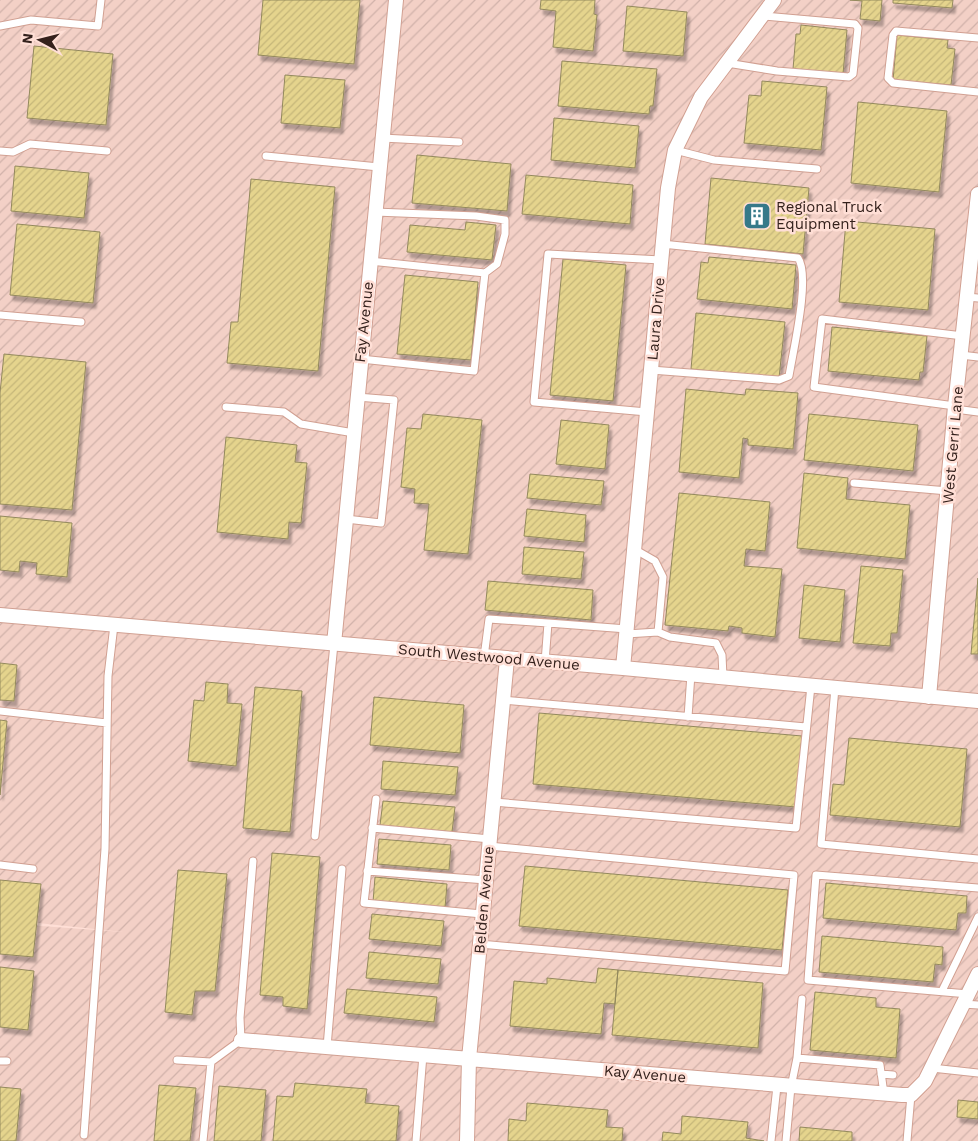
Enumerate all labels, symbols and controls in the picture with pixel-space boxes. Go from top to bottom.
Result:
north arrow [15,15,65,65]
text: N [19,32,36,45]
place label: Regional Truck Equipment [776,198,883,233]
building icon: Regional Truck Equipment [742,201,772,231]
street label: Laura Drive [643,277,669,361]
street label: Fay Avenue [351,281,377,363]
street label: West Gerri Lane [939,385,967,505]
street label: South Westwood Avenue [397,640,581,674]
street label: Belden Avenue [470,845,498,955]
street label: Kay Avenue [603,1061,687,1087]

